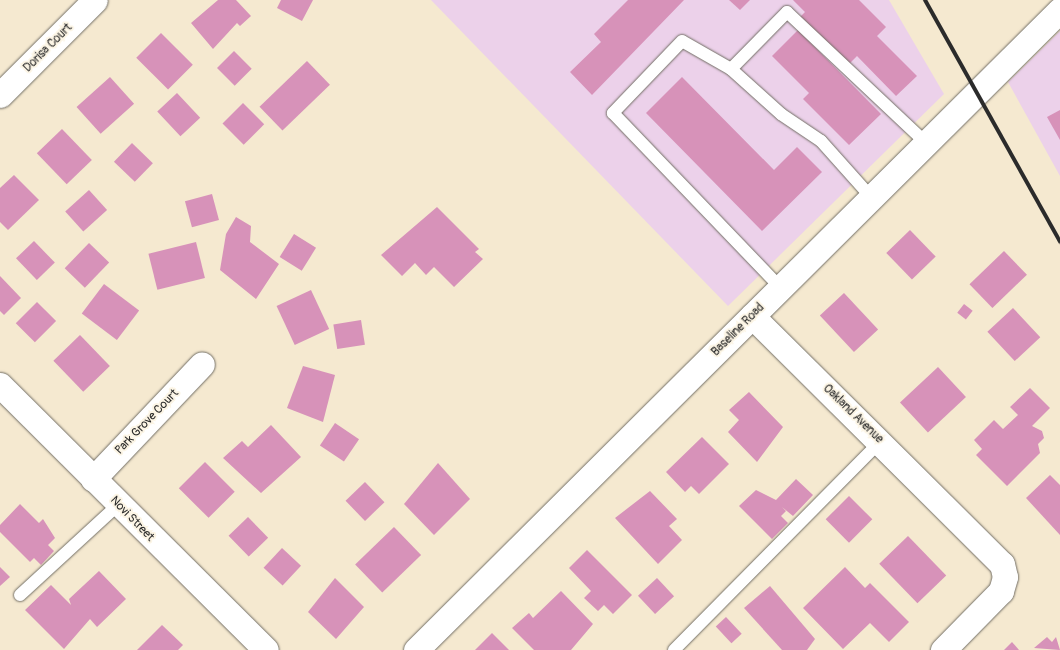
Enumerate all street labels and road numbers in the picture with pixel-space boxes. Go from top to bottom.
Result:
street label: Dorisa Court [21,21,75,75]
street label: Baseline Road [709,301,767,359]
street label: Oakland Avenue [820,382,886,446]
street label: Park Grove Court [112,386,182,458]
street label: Novi Street [107,493,157,545]

